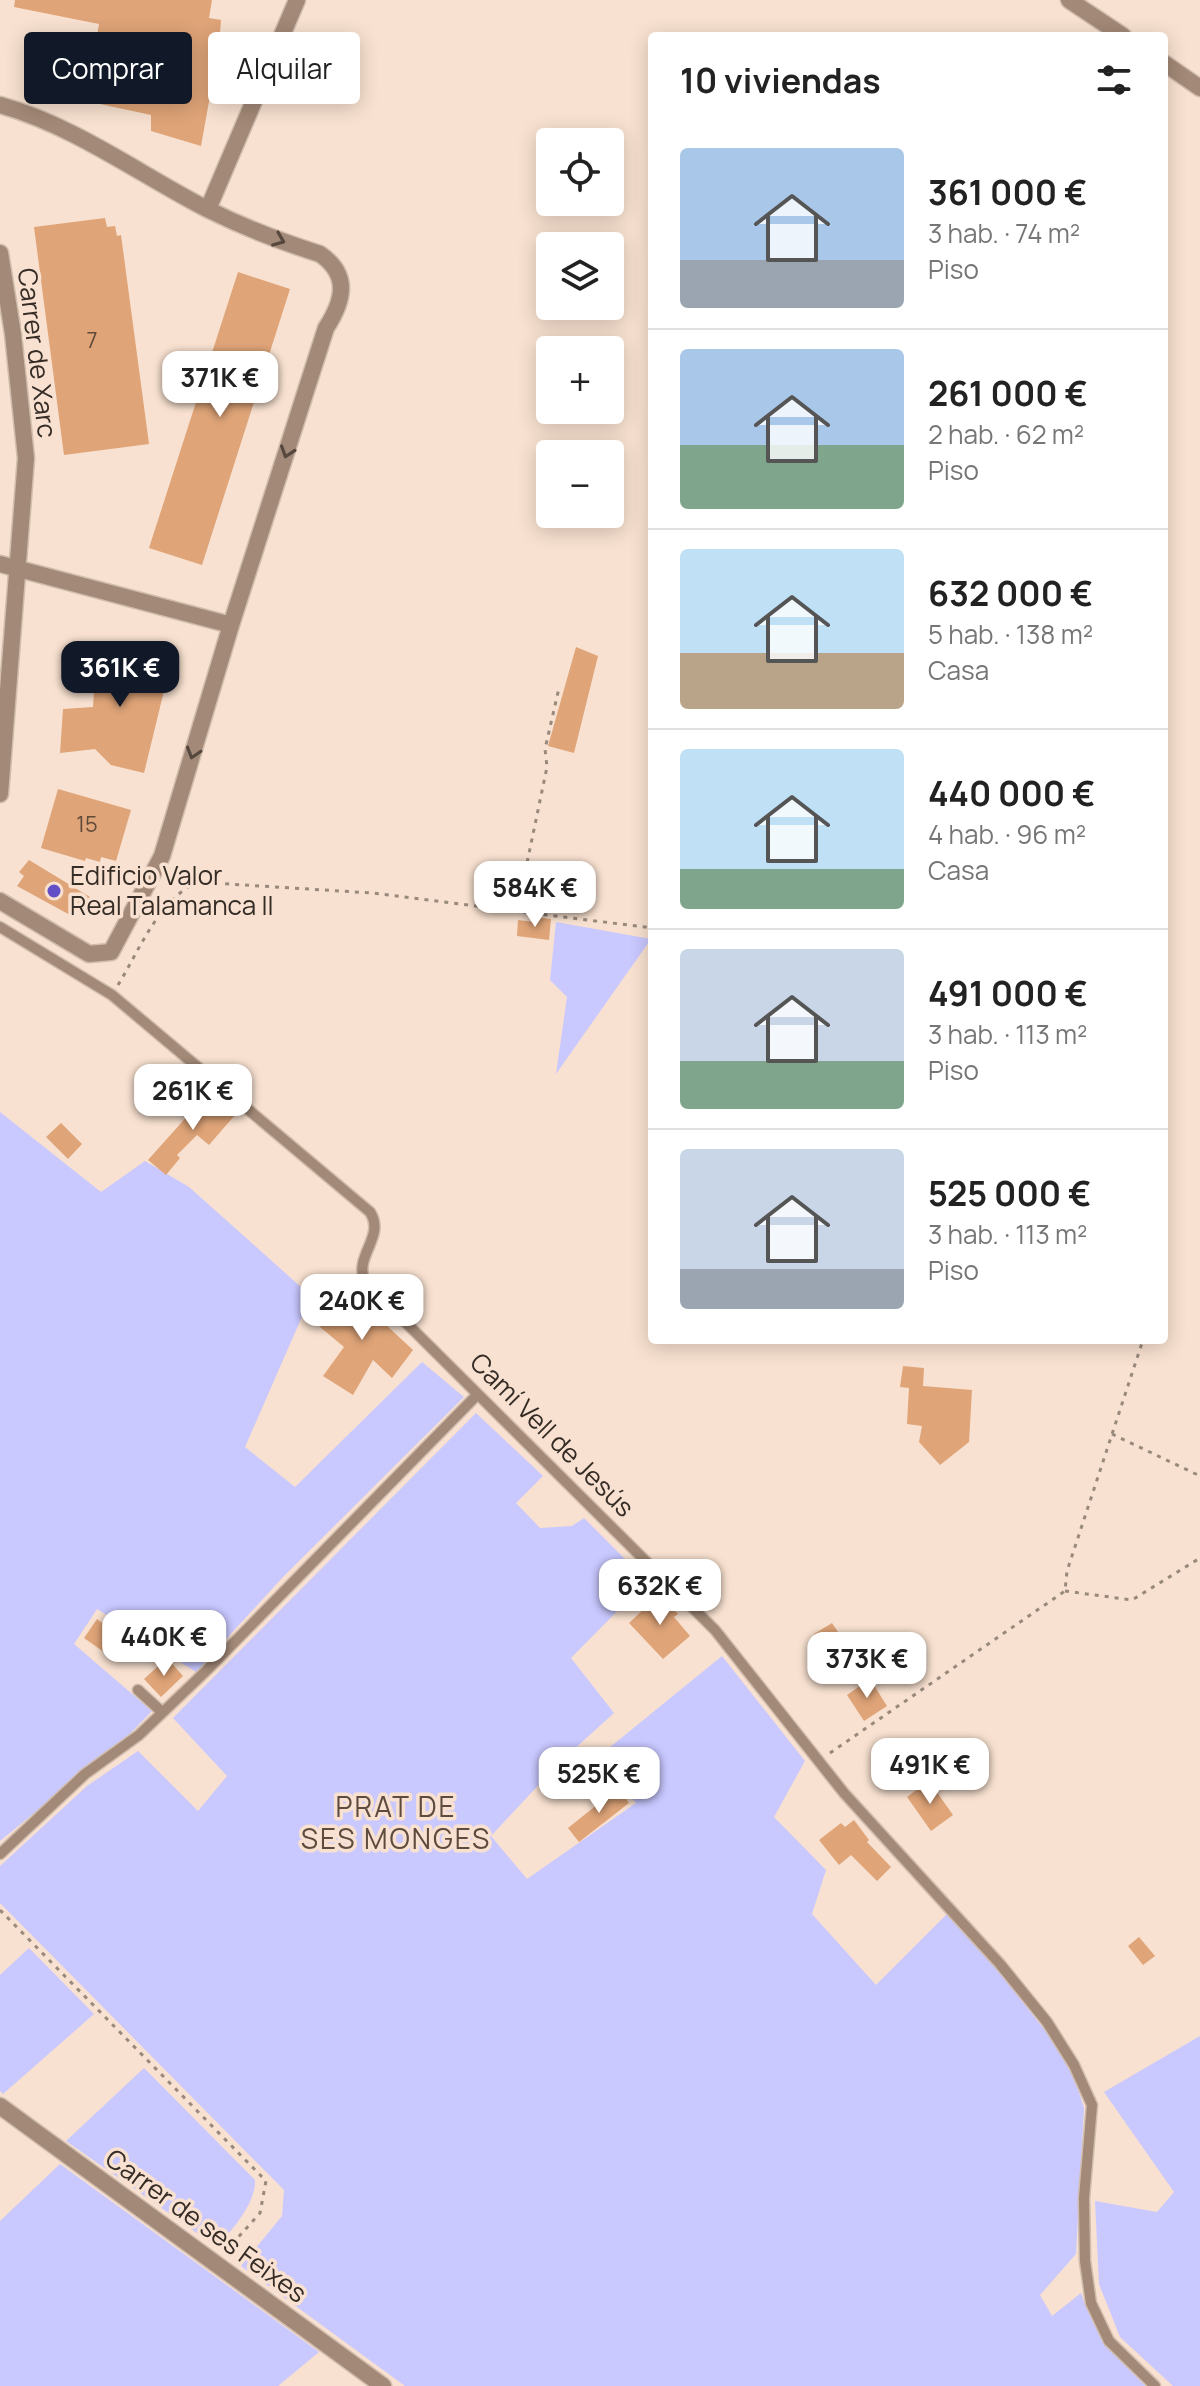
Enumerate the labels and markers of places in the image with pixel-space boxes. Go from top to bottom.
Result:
pin: 371K € [155,351,285,419]
pin: 361K € [55,641,185,709]
place label: Edificio Valor Real Talamanca II [70,857,274,923]
pin: 584K € [470,861,600,929]
marker: Edificio Valor Real Talamanca II [45,882,63,900]
pin: 261K € [128,1064,258,1132]
pin: 240K € [297,1274,427,1342]
pin: 632K € [595,1559,725,1627]
pin: 440K € [99,1610,229,1678]
pin: 373K € [802,1632,932,1700]
pin: 491K € [865,1738,995,1806]
pin: 525K € [534,1747,664,1815]

